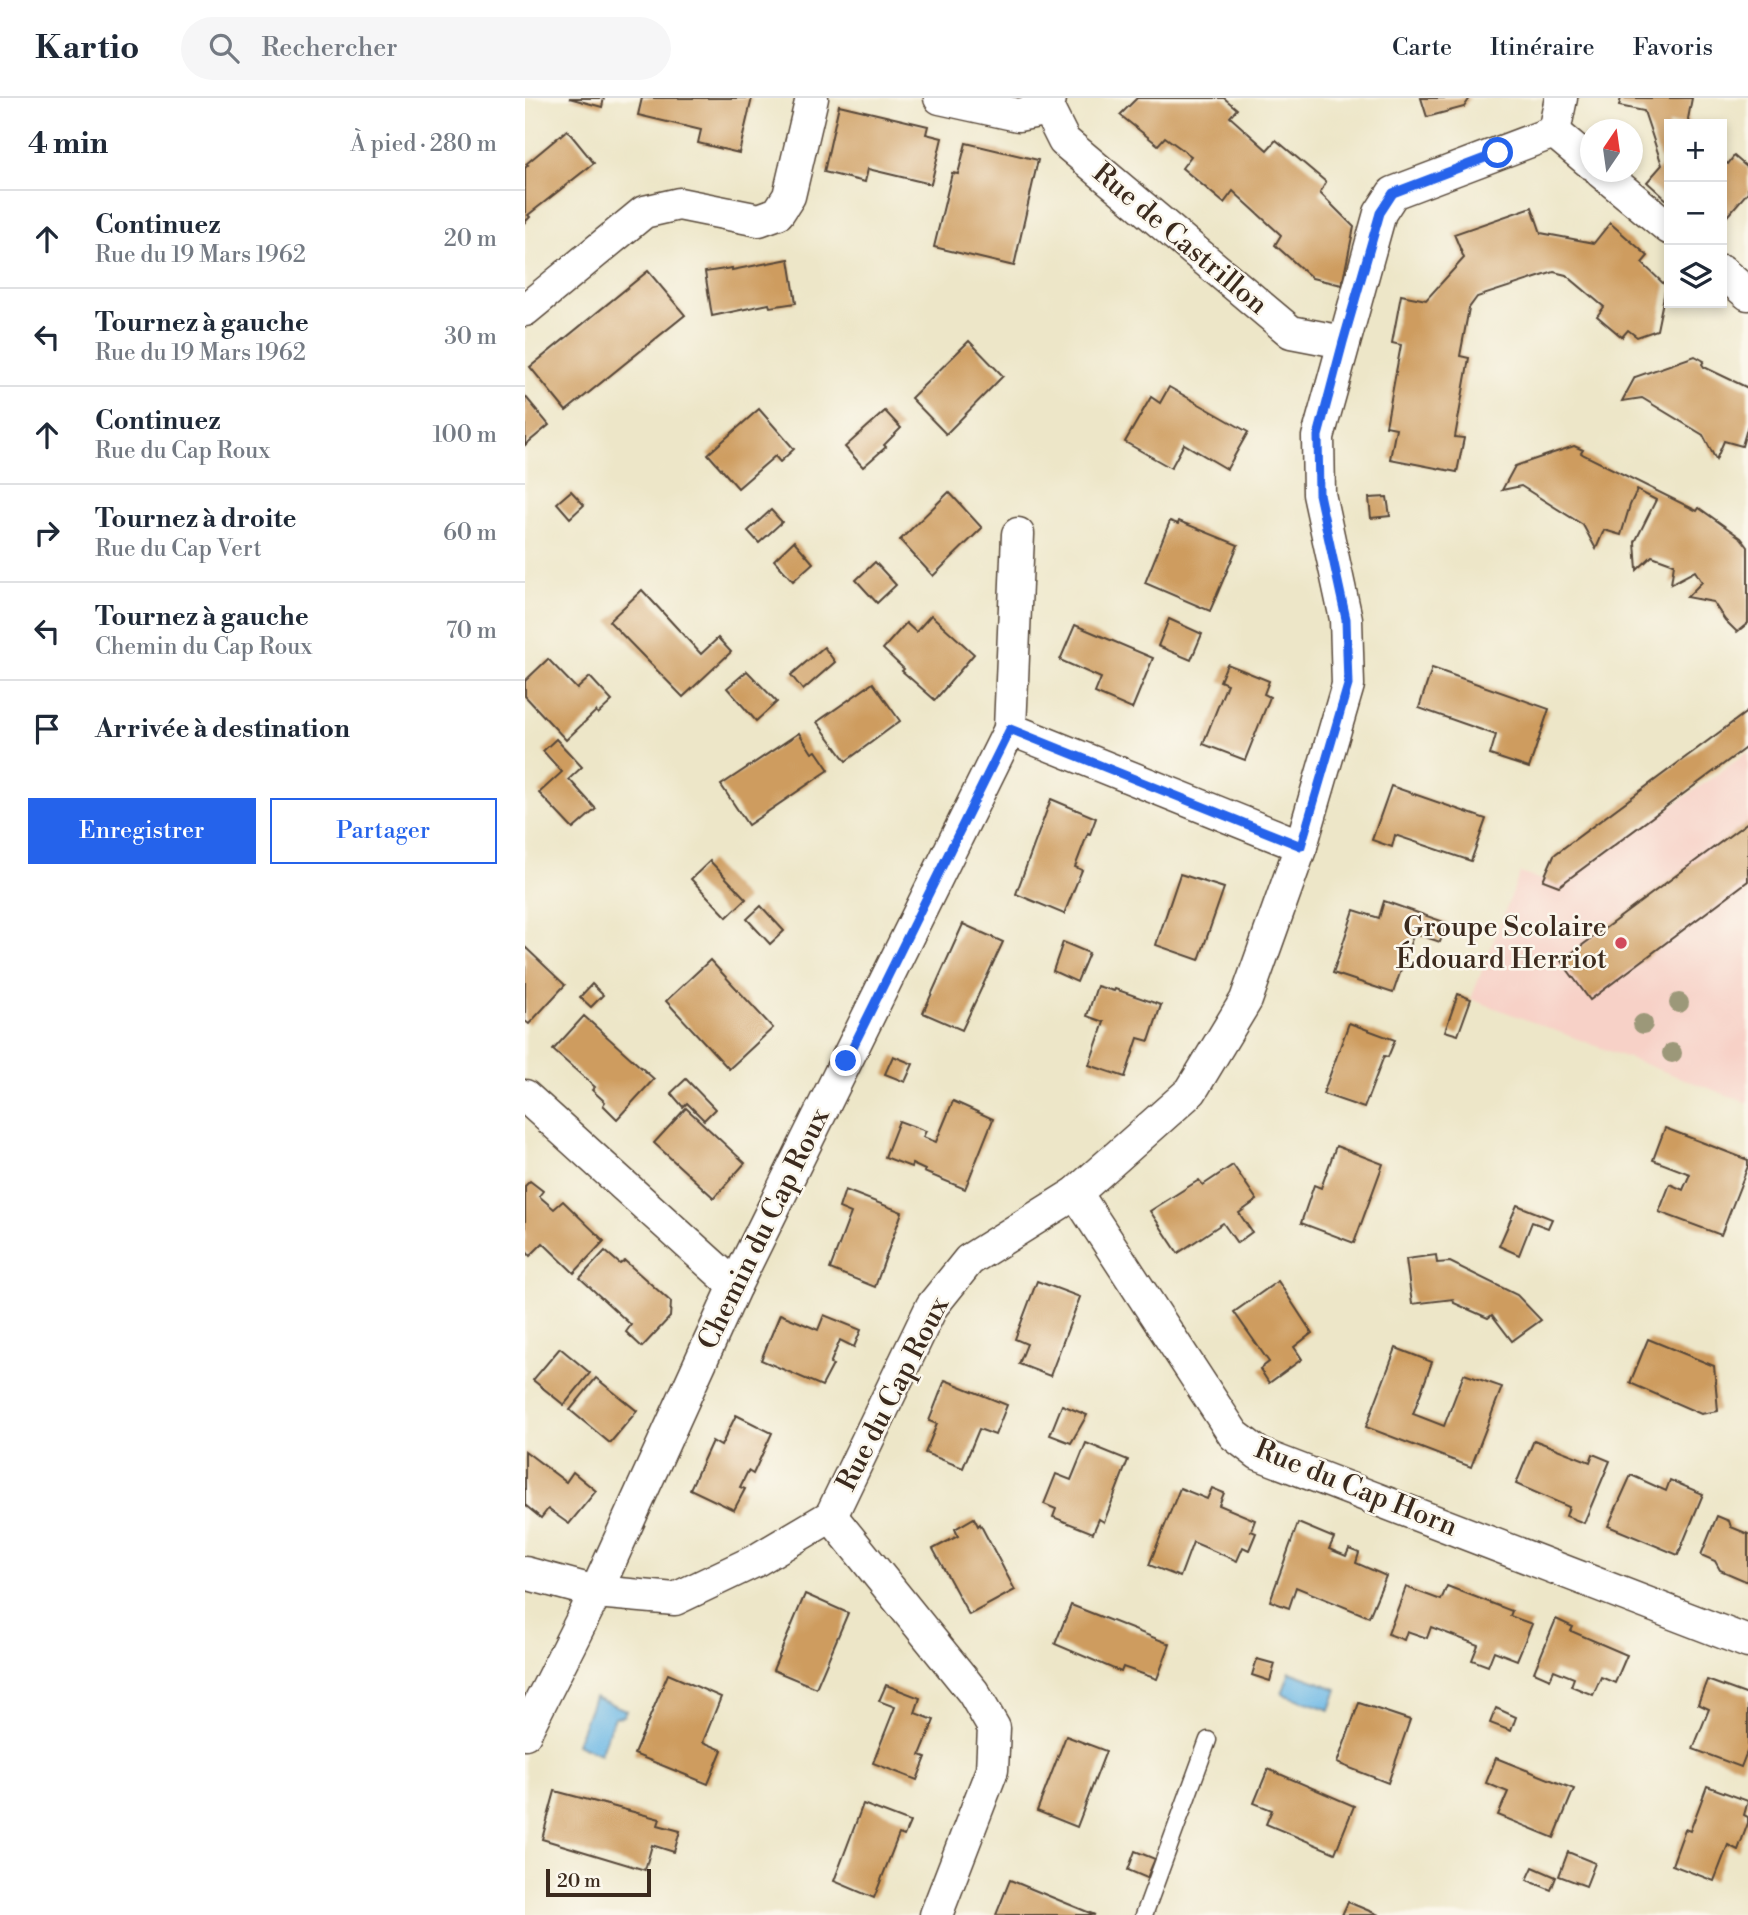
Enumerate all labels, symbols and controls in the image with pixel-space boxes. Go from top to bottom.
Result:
search box [181,17,671,80]
text: Kartio [35,28,139,69]
icon: search [205,29,243,67]
text: Rechercher [261,32,398,64]
text: Carte [1392,33,1452,63]
text: Itinéraire [1490,33,1595,63]
text: Favoris [1633,33,1713,63]
north arrow [1580,119,1643,182]
map controls [1664,119,1727,308]
button: + [1664,119,1727,182]
text: 4 min [28,125,108,163]
text: À pied · 280 m [350,130,497,158]
route start [1482,137,1513,168]
street label: Rue de Castrillon [1085,156,1275,323]
button: − [1664,182,1727,245]
text: Continuez [95,209,221,241]
icon: ahead [28,220,66,258]
text: 20 m [444,225,497,253]
text: Rue du 19 Mars 1962 [95,241,306,269]
button: layers [1664,245,1727,308]
text: Tournez à gauche [95,307,309,339]
icon: left [28,318,66,356]
text: 30 m [444,323,497,351]
text: Rue du 19 Mars 1962 [95,339,306,367]
text: Continuez [95,405,221,437]
icon: ahead [28,416,66,454]
text: 100 m [432,421,497,449]
text: Rue du Cap Roux [95,437,270,465]
text: Tournez à droite [95,503,297,535]
icon: right [28,514,66,552]
text: 60 m [443,519,497,547]
text: Rue du Cap Vert [95,535,262,563]
text: Tournez à gauche [95,601,309,633]
icon: left [28,612,66,650]
text: 70 m [446,617,497,645]
text: Chemin du Cap Roux [95,633,312,661]
icon: arrive [28,710,66,748]
text: Arrivée à destination [95,713,350,745]
button: Enregistrer [28,798,256,864]
button: Partager [270,798,497,864]
place label: Groupe Scolaire Édouard Herriot [1396,910,1607,977]
marker: Groupe Scolaire Édouard Herriot [1613,935,1629,951]
route end [830,1045,861,1076]
street label: Chemin du Cap Roux [690,1102,838,1355]
street label: Rue du Cap Roux [829,1290,957,1497]
street label: Rue du Cap Horn [1249,1431,1463,1545]
scale bar [546,1866,651,1898]
text: 20 m [557,1869,601,1893]

